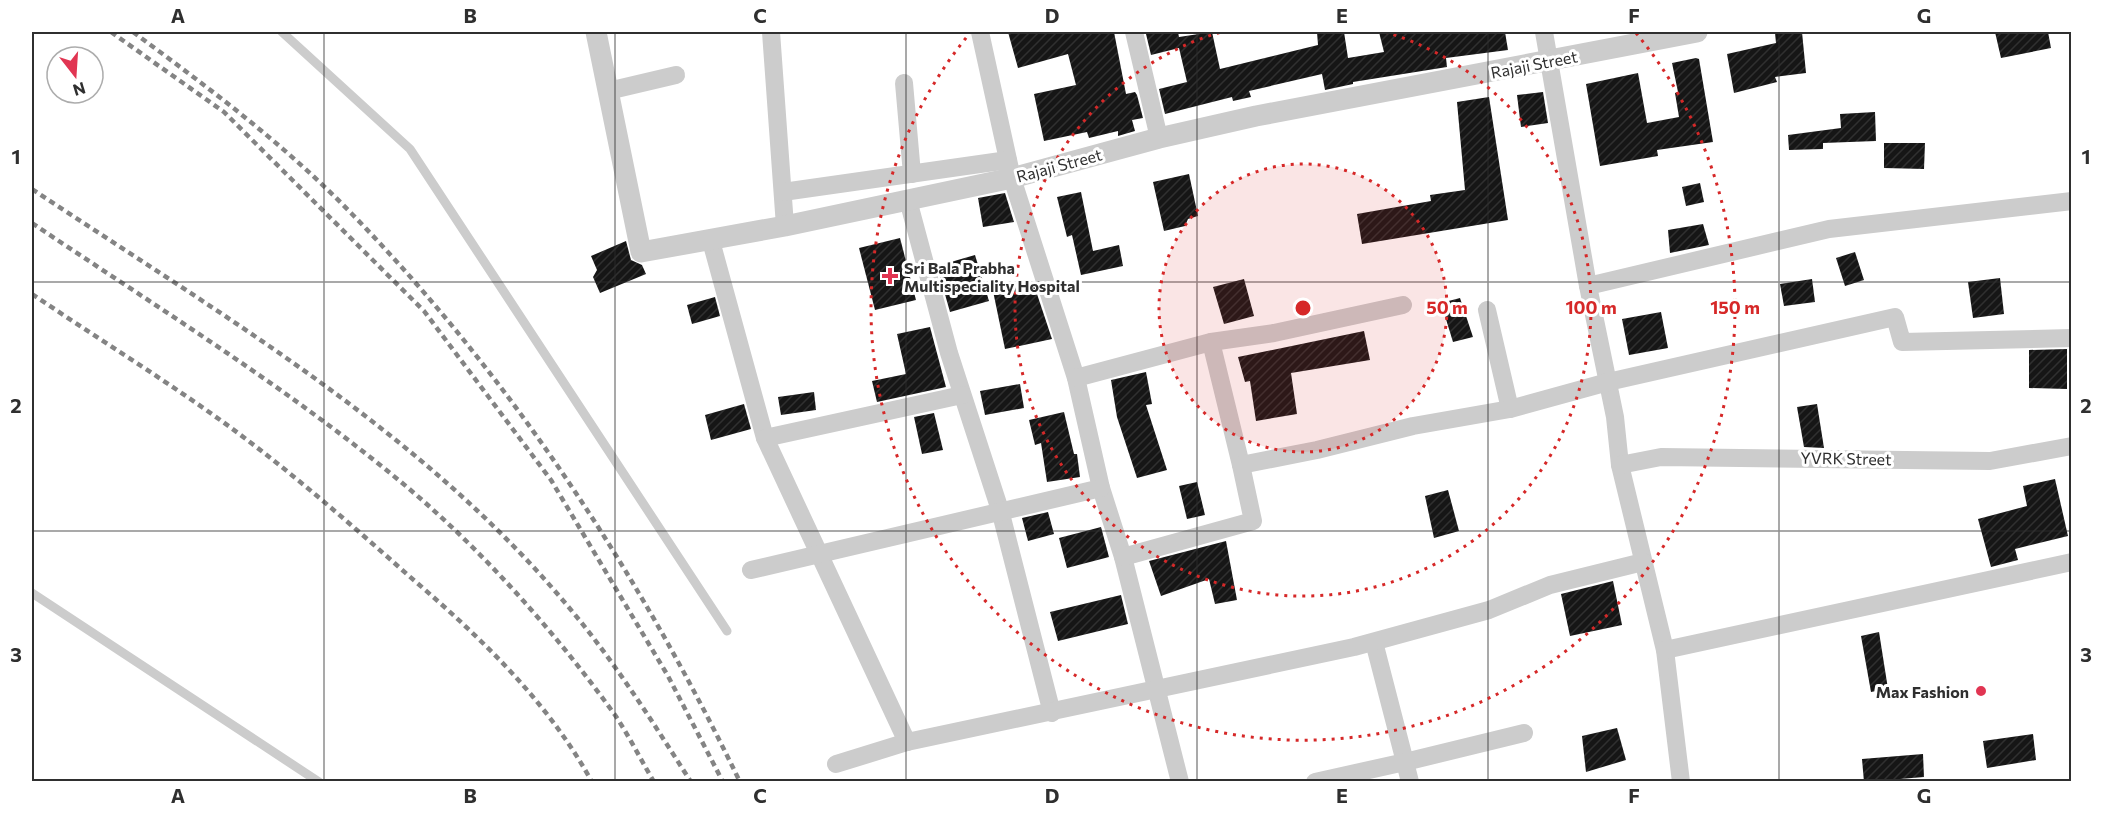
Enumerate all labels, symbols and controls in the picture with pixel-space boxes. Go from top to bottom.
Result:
text: A [171,3,185,27]
text: B [463,3,477,27]
text: C [753,3,767,27]
text: D [1045,3,1059,27]
text: E [1336,3,1348,27]
text: F [1628,3,1640,27]
text: G [1917,3,1931,27]
north arrow [45,45,105,105]
street label: Rajaji Street [1489,46,1579,82]
text: N [71,79,88,101]
text: 1 [11,144,21,168]
street label: Rajaji Street [1014,144,1104,186]
text: 1 [2081,144,2091,168]
place label: Sri Bala Prabha Multispeciality Hospital [904,258,1080,295]
marker: Sri Bala Prabha Multispeciality Hospital [881,267,899,285]
text: 50 m [1426,296,1468,318]
text: 100 m [1565,296,1617,318]
text: 150 m [1710,296,1760,318]
centre of rings [1293,298,1313,318]
text: 2 [10,393,22,417]
text: 2 [2080,393,2092,417]
street label: YVRK Street [1800,448,1892,468]
text: 3 [10,642,22,666]
text: 3 [2080,642,2092,666]
place label: Max Fashion [1876,682,1969,701]
marker: Max Fashion [1974,684,1988,698]
text: A [171,783,185,807]
text: B [463,783,477,807]
text: C [753,783,767,807]
text: D [1045,783,1059,807]
text: E [1336,783,1348,807]
text: F [1628,783,1640,807]
text: G [1917,783,1931,807]

